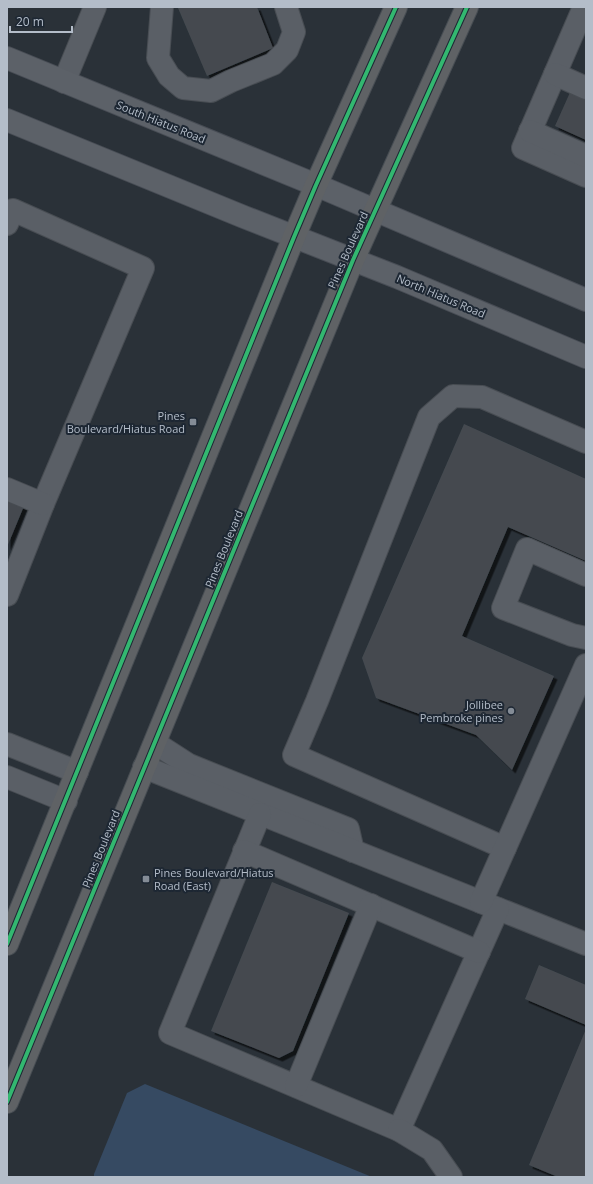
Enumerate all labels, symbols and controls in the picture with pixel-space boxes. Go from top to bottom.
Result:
scale bar [10,8,72,34]
text: 20 m [16,13,44,30]
street label: South Hiatus Road [114,97,208,146]
street label: Pines Boulevard [324,209,371,291]
street label: North Hiatus Road [395,270,488,321]
place label: Pines Boulevard/Hiatus Road [67,408,185,436]
marker: Pines Boulevard/Hiatus Road [188,417,198,427]
street label: Pines Boulevard [201,508,246,590]
place label: Jollibee Pembroke pines [420,697,503,725]
marker: Jollibee Pembroke pines [506,706,516,716]
street label: Pines Boulevard [78,808,123,890]
place label: Pines Boulevard/Hiatus Road (East) [154,865,274,893]
marker: Pines Boulevard/Hiatus Road (East) [141,874,151,884]

